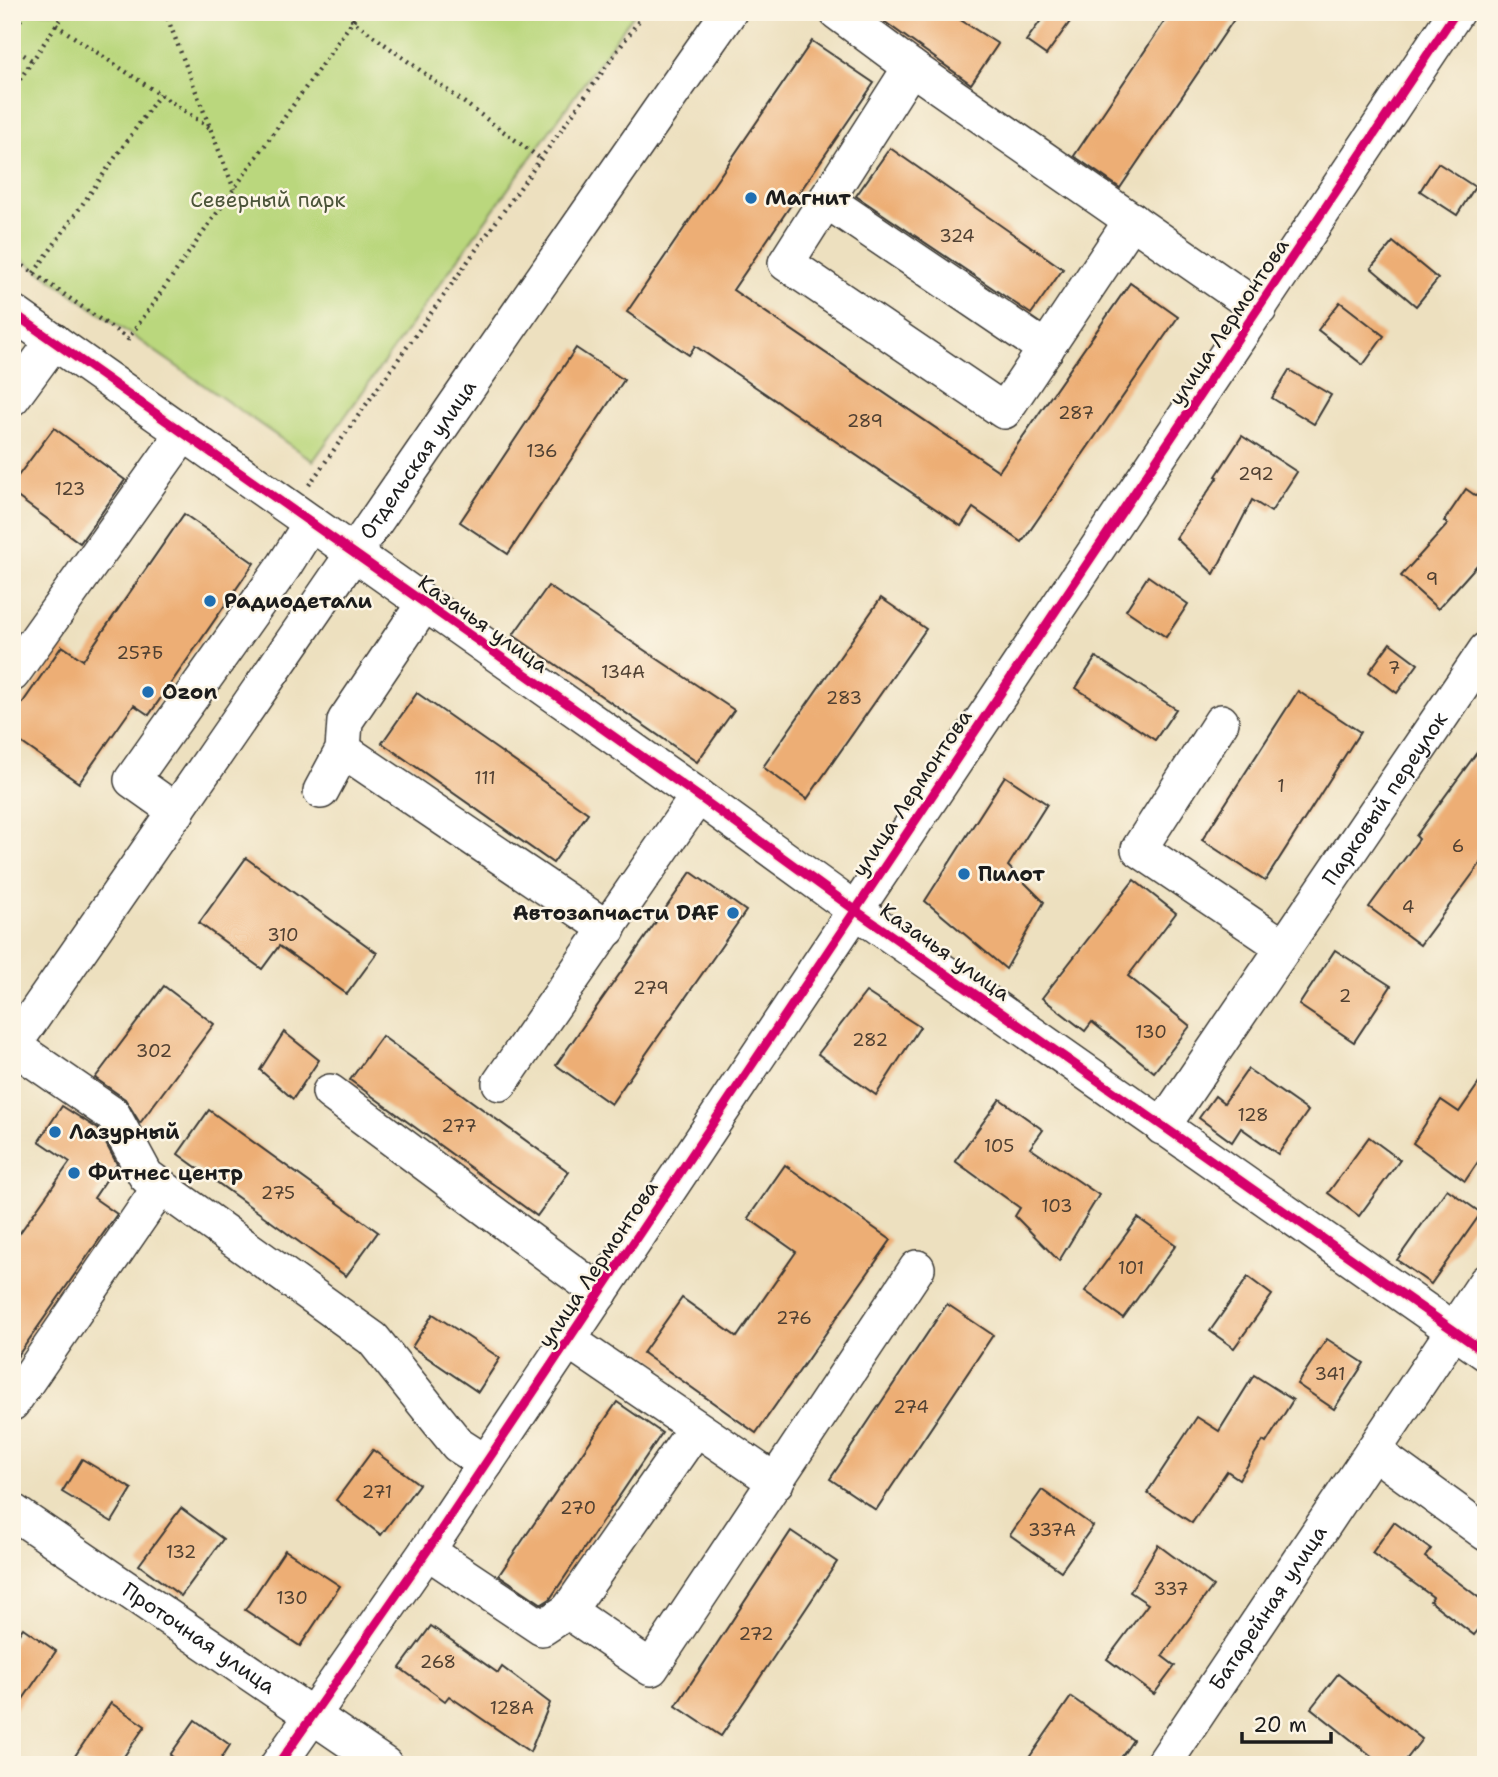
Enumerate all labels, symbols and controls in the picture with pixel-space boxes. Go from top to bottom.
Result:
place label: Магнит [765,184,851,212]
park label: Северный парк [190,186,346,214]
marker: Магнит [743,190,759,206]
house number: 324 [939,224,975,248]
street label: улица Лермонтова [1163,233,1295,411]
street label: Отдельская улица [353,374,483,545]
house number: 287 [1058,401,1094,425]
house number: 289 [847,409,883,433]
house number: 136 [526,439,558,463]
house number: 292 [1238,462,1274,486]
house number: 123 [55,477,85,501]
house number: 9 [1426,567,1438,591]
street label: Казачья улица [412,569,554,679]
place label: Радиодетали [224,587,373,615]
marker: Радиодетали [202,593,218,609]
house number: 257Б [117,641,163,665]
house number: 7 [1388,656,1400,680]
house number: 134А [601,660,645,684]
place label: Ozon [162,678,217,706]
marker: Ozon [140,684,156,700]
house number: 283 [826,686,862,710]
street label: улица Лермонтова [846,704,978,882]
street label: Парковый переулок [1316,706,1454,891]
house number: 111 [474,766,496,790]
house number: 1 [1277,774,1285,798]
house number: 6 [1452,834,1464,858]
place label: Пилот [978,860,1045,888]
marker: Пилот [956,866,972,882]
house number: 4 [1402,895,1414,919]
street label: Казачья улица [874,897,1016,1007]
place label: Автозапчасти DAF [512,899,719,927]
marker: Автозапчасти DAF [725,905,741,921]
house number: 310 [267,923,299,947]
house number: 279 [633,976,669,1000]
house number: 2 [1339,984,1351,1008]
house number: 130 [1135,1020,1167,1044]
house number: 282 [852,1028,888,1052]
house number: 302 [136,1039,172,1063]
house number: 128 [1237,1103,1269,1127]
house number: 277 [441,1114,477,1138]
place label: Лазурный [69,1118,180,1146]
marker: Лазурный [47,1124,63,1140]
house number: 105 [984,1134,1014,1158]
place label: Фитнес центр [88,1159,243,1187]
marker: Фитнес центр [66,1165,82,1181]
street label: улица Лермонтова [532,1175,664,1353]
house number: 275 [261,1181,295,1205]
house number: 103 [1041,1194,1073,1218]
house number: 101 [1118,1256,1144,1280]
house number: 276 [776,1306,812,1330]
house number: 341 [1314,1362,1346,1386]
house number: 274 [893,1395,929,1419]
house number: 271 [362,1480,392,1504]
house number: 270 [560,1496,596,1520]
house number: 337А [1028,1518,1076,1542]
street label: Батарейная улица [1203,1520,1333,1696]
house number: 132 [166,1540,196,1564]
street label: Проточная улица [117,1576,281,1700]
house number: 337 [1153,1577,1189,1601]
house number: 130 [276,1586,308,1610]
house number: 272 [738,1622,774,1646]
house number: 268 [420,1650,456,1674]
house number: 128А [490,1696,534,1720]
scale bar [1242,1700,1332,1744]
text: 20 m [1253,1711,1307,1739]

